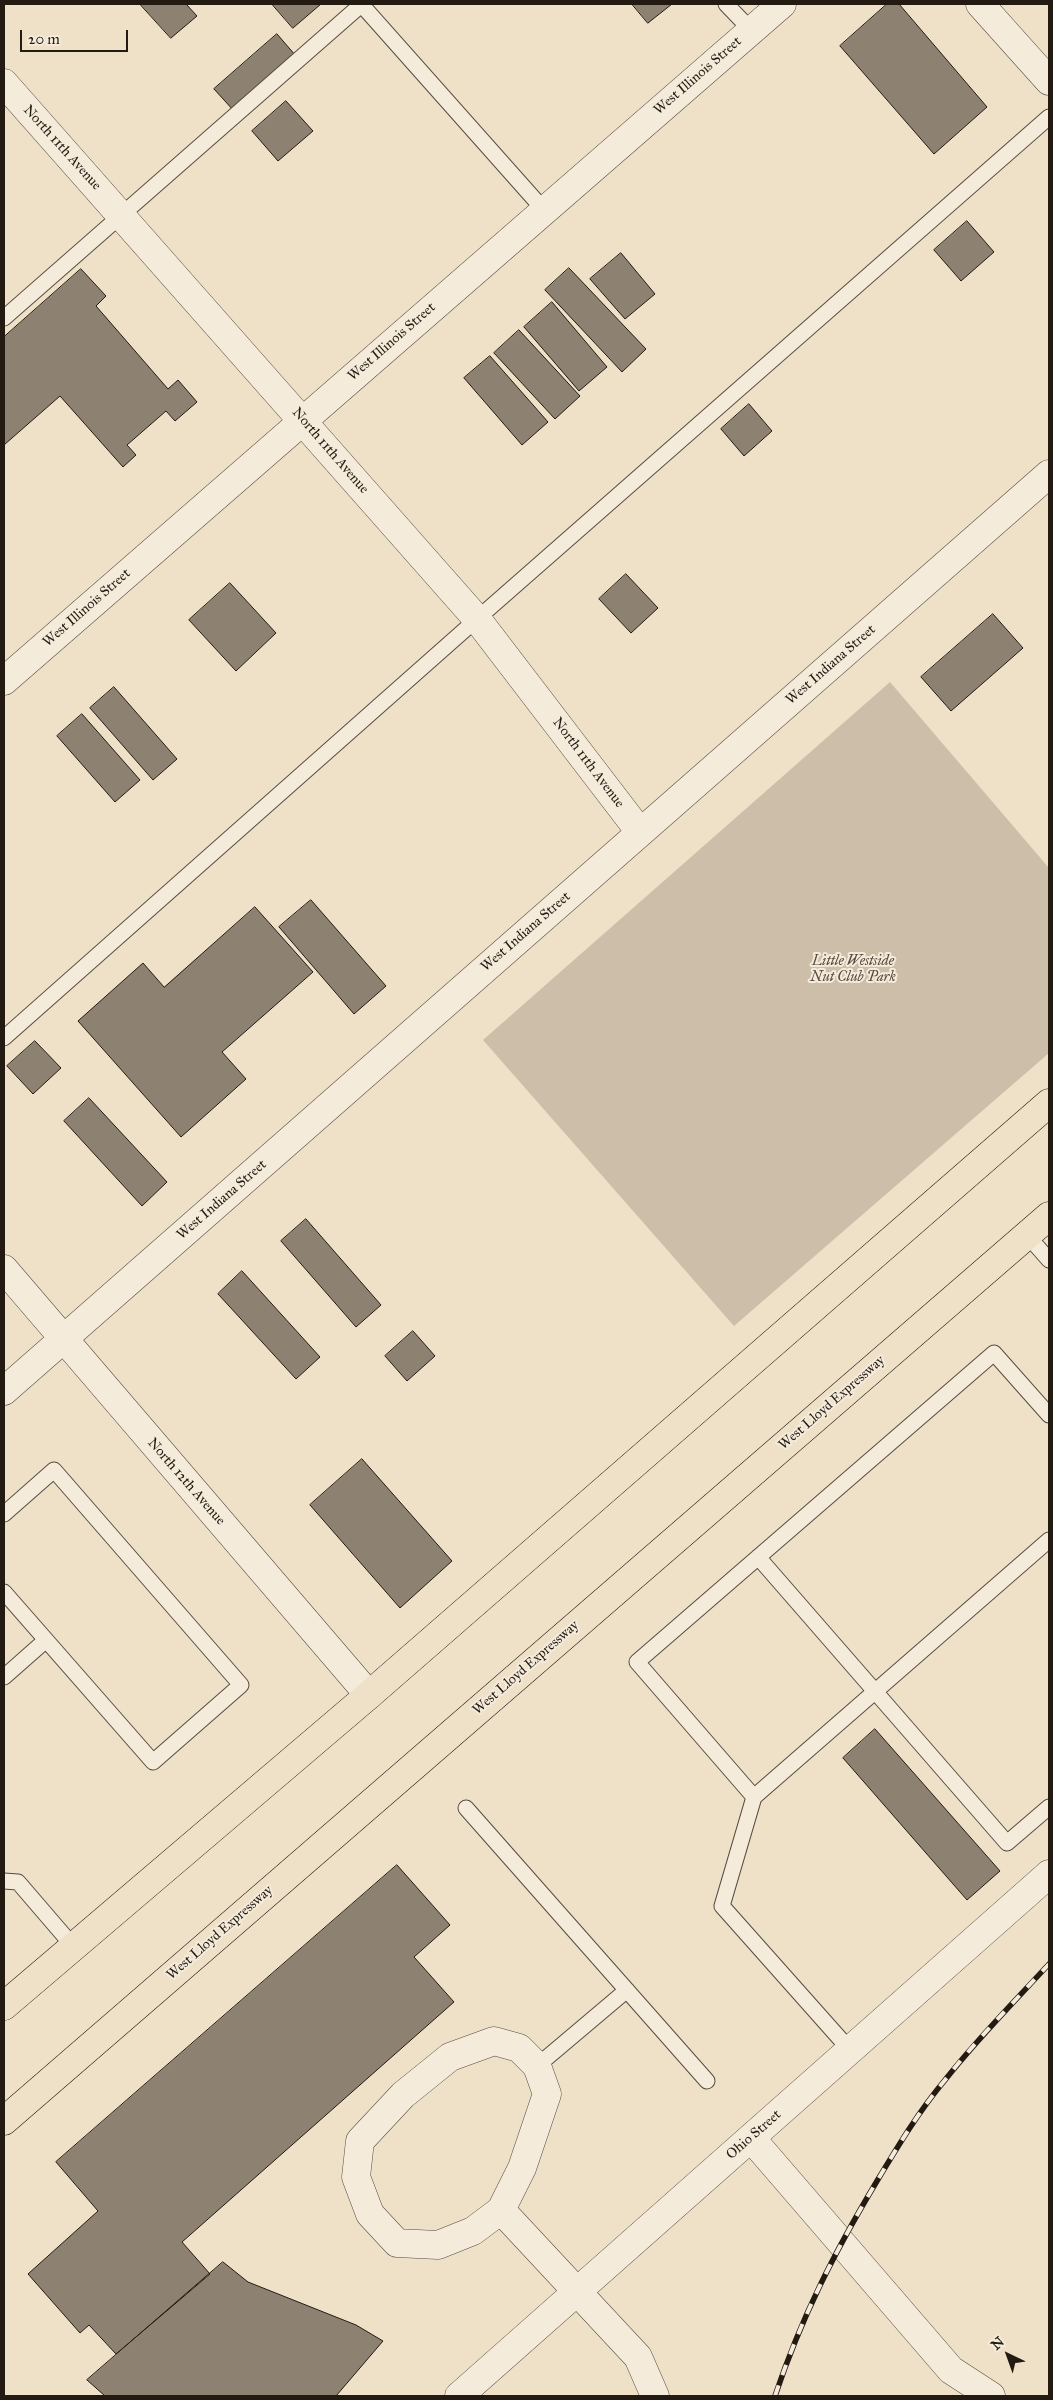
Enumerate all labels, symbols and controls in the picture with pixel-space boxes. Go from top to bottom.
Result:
scale bar [22,20,130,52]
text: 20 m [28,30,60,48]
street label: West Illinois Street [651,33,745,119]
street label: North 11th Avenue [19,102,105,194]
street label: West Illinois Street [345,299,439,385]
street label: North 11th Avenue [288,405,372,497]
street label: West Illinois Street [40,565,134,651]
street label: West Indiana Street [783,622,879,708]
street label: North 11th Avenue [549,715,627,811]
street label: West Indiana Street [478,889,574,975]
park label: Little Westside Nut Club Park [810,954,896,986]
street label: West Indiana Street [174,1157,270,1243]
street label: West Lloyd Expressway [775,1352,889,1454]
street label: North 12th Avenue [144,1435,228,1529]
street label: West Lloyd Expressway [469,1617,583,1719]
street label: West Lloyd Expressway [163,1882,277,1984]
street label: Ohio Street [723,2107,785,2163]
north arrow [983,2330,1033,2380]
text: N [988,2333,1008,2354]

